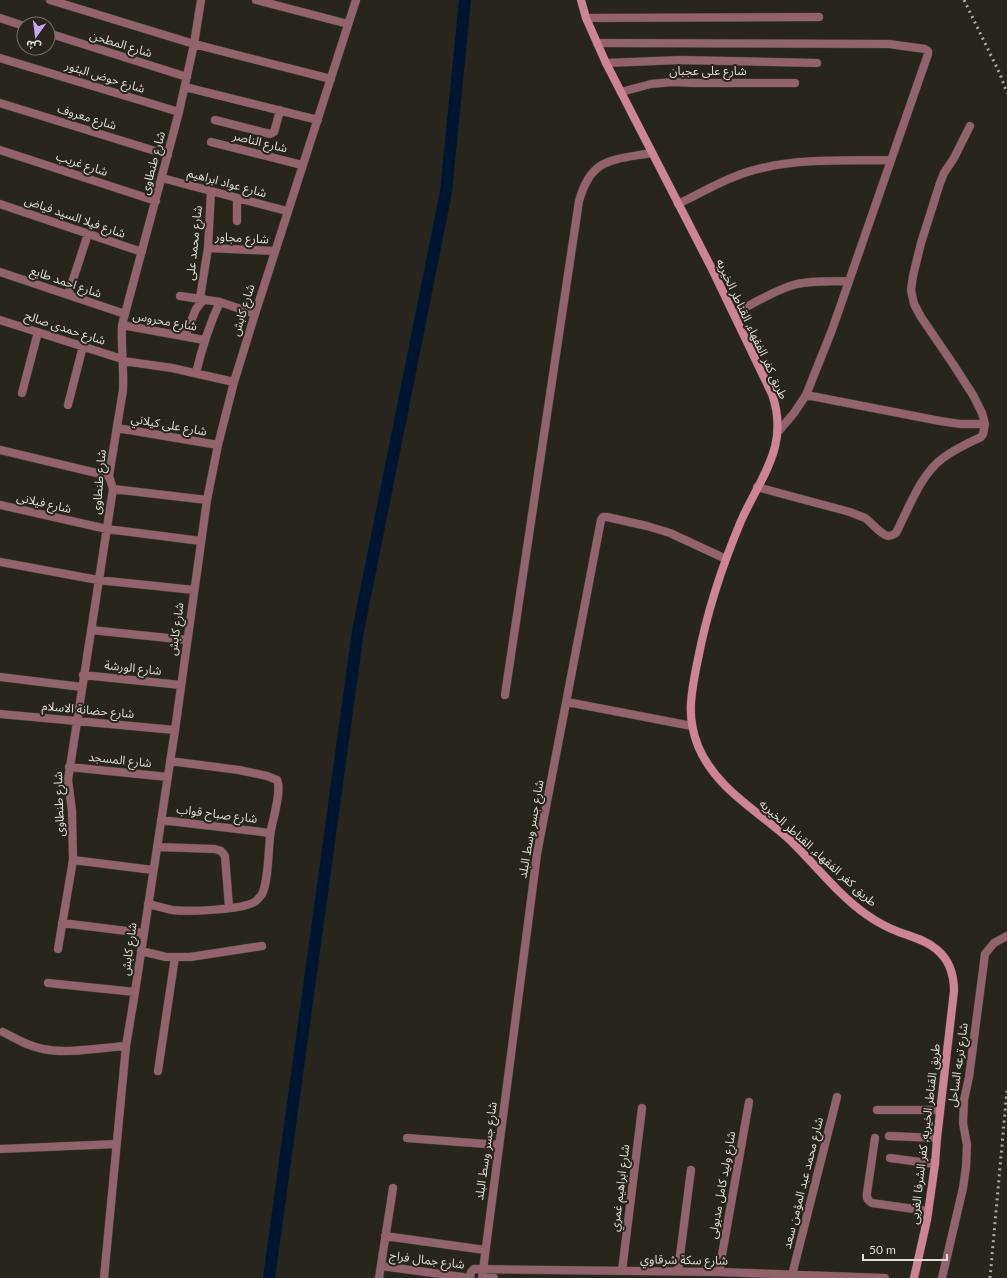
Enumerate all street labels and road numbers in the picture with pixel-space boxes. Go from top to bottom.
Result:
street label: شارع المطحن [88,27,154,62]
street label: شارع حوض البثور [62,57,147,98]
street label: شارع على عجبان [669,63,747,80]
street label: شارع معروف [55,100,118,135]
street label: شارع الناصر [230,127,289,157]
street label: شارع طنطاوى [137,129,170,197]
street label: شارع غريب [54,148,110,181]
street label: شارع عواد ابراهيم [185,165,268,202]
street label: شارع فيلا السيد فياض [22,192,128,243]
street label: شارع محمد على [182,205,207,281]
street label: شارع مجاور [214,229,269,248]
street label: طريق كفر الفقهاء, القناطر الخيريه [712,256,792,402]
street label: شارع احمد طايع [28,262,104,303]
street label: شارع كابش [228,282,259,338]
street label: شارع حمدى صالح [22,307,108,350]
street label: شارع محروس [131,307,198,336]
street label: شارع على كيلاني [130,410,208,441]
street label: شارع طنطاوى [88,449,111,515]
street label: شارع فيلانى [15,489,73,518]
street label: شارع كابش [164,601,189,657]
street label: شارع الورشة [104,657,162,680]
street label: شارع حضانة الاسلام [41,698,135,723]
street label: شارع المسجد [87,749,152,772]
street label: شارع طنطاوى [50,771,69,837]
street label: شارع جسر وسط البلد [514,779,548,880]
street label: طريق كفر الفقهاء, القناطر الخيريه [756,796,880,910]
street label: شارع صباح قواب [175,801,258,828]
street label: شارع كابش [117,921,142,977]
street label: شارع ترعه الساحل [944,1022,973,1108]
street label: طريق القناطر الخيريه, كفر الشرفا الغربى [906,1043,944,1225]
street label: شارع جسر وسط البلد [471,1101,502,1201]
street label: شارع محمد عبد المؤمن سعد [779,1115,828,1251]
street label: شارع وليد كامل مدبولى [705,1130,740,1240]
street label: شارع ابراهيم غمري [607,1143,635,1233]
street label: شارع جمال فراج [388,1247,466,1274]
street label: شارع سكة شرقاوي [640,1251,728,1271]

